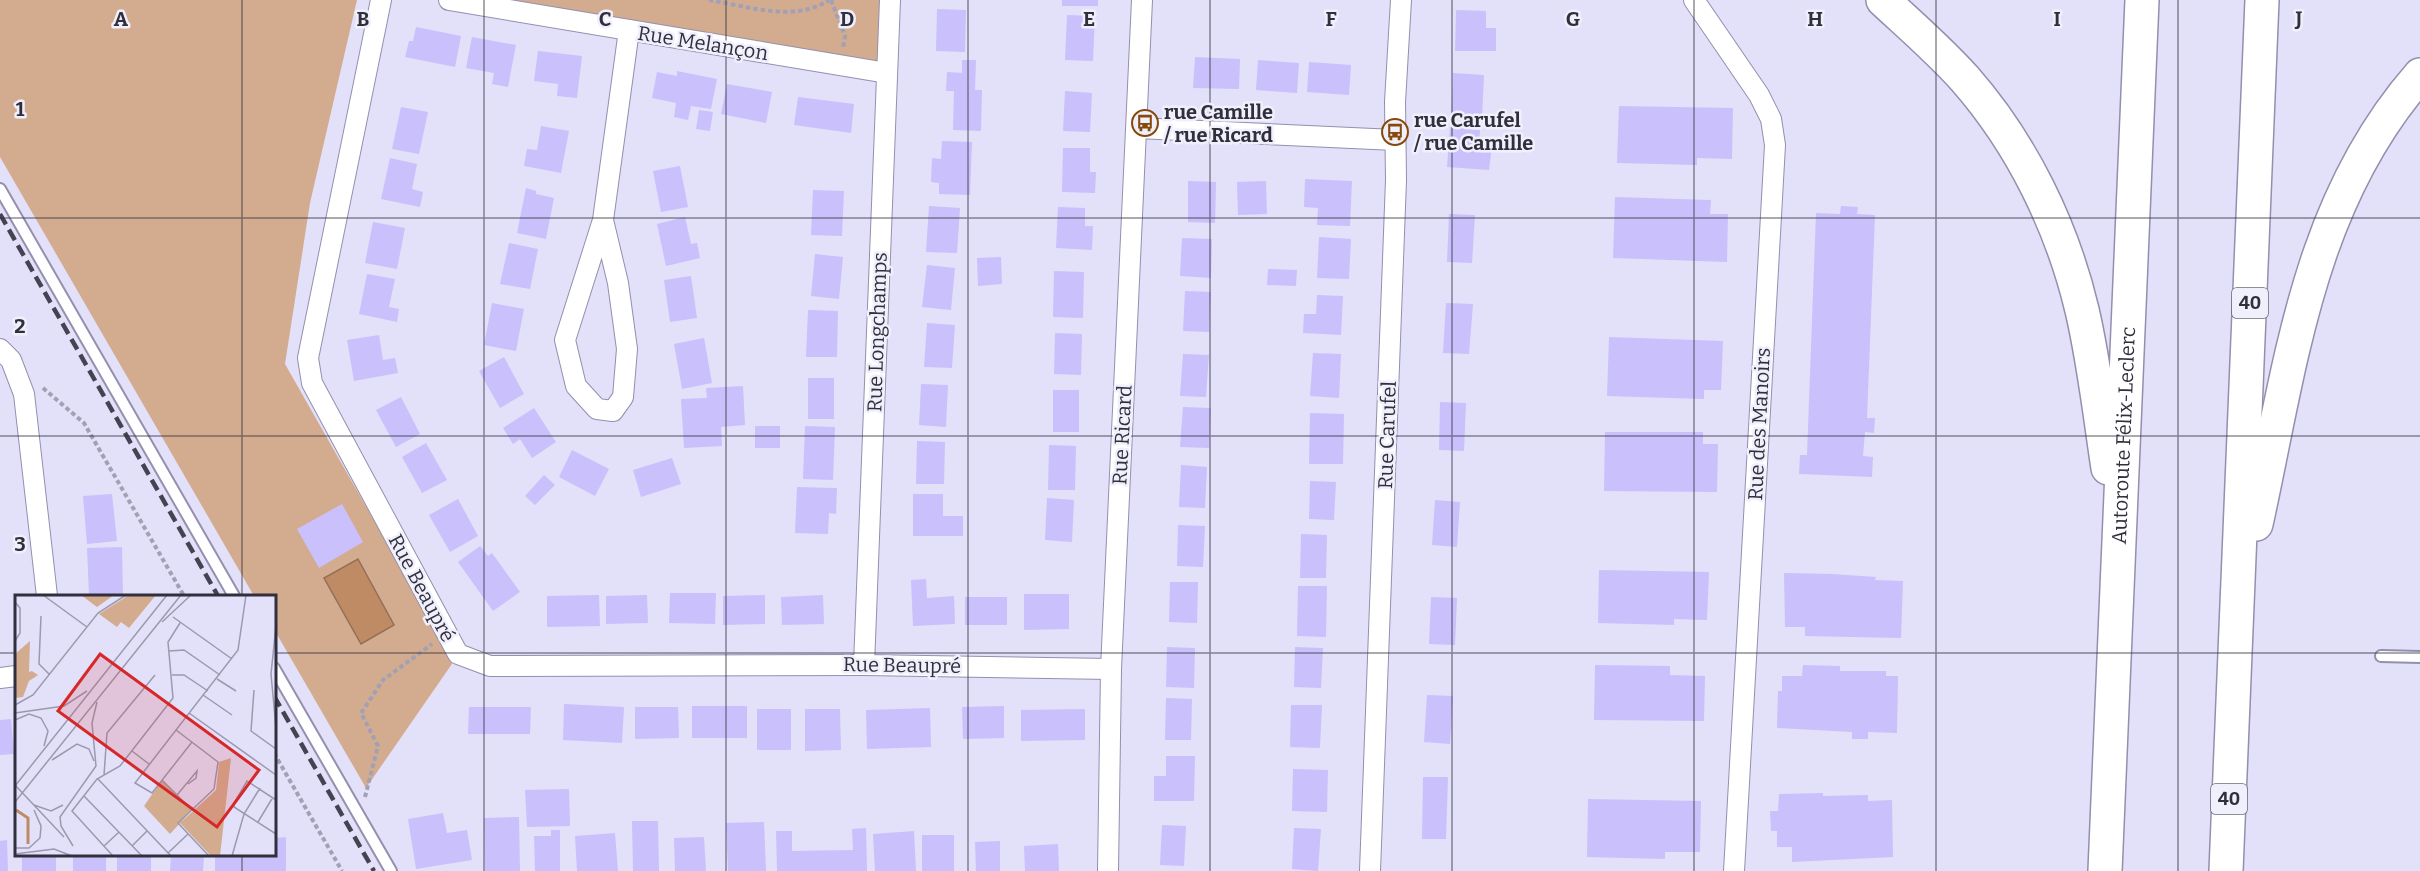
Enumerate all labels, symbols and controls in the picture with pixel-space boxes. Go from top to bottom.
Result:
text: A [114,7,129,31]
text: B [357,7,370,31]
text: C [599,7,611,31]
text: D [840,7,854,31]
text: E [1083,7,1095,31]
text: F [1325,7,1337,31]
text: G [1566,7,1580,31]
text: H [1807,7,1823,31]
text: I [2053,7,2061,31]
text: J [2295,7,2303,31]
street label: Rue Melançon [636,21,770,65]
text: 1 [16,97,25,121]
place label: rue Camille / rue Ricard [1163,100,1273,147]
bus stop icon: rue Camille / rue Ricard [1130,108,1160,138]
place label: rue Carufel / rue Camille [1413,108,1533,155]
bus stop icon: rue Carufel / rue Camille [1380,117,1410,147]
street label: Rue Longchamps [862,252,892,412]
road number: 40 [2232,288,2268,318]
text: 2 [14,314,26,338]
street label: Autoroute Félix-Leclerc [2107,326,2140,545]
street label: Rue des Manoirs [1743,347,1775,501]
street label: Rue Carufel [1373,380,1401,489]
street label: Rue Ricard [1107,384,1137,486]
street label: Rue Beaupré [384,530,460,646]
text: 3 [14,532,26,556]
inset map [15,595,276,856]
street label: Rue Beaupré [843,652,961,678]
road number: 40 [2211,784,2247,814]

